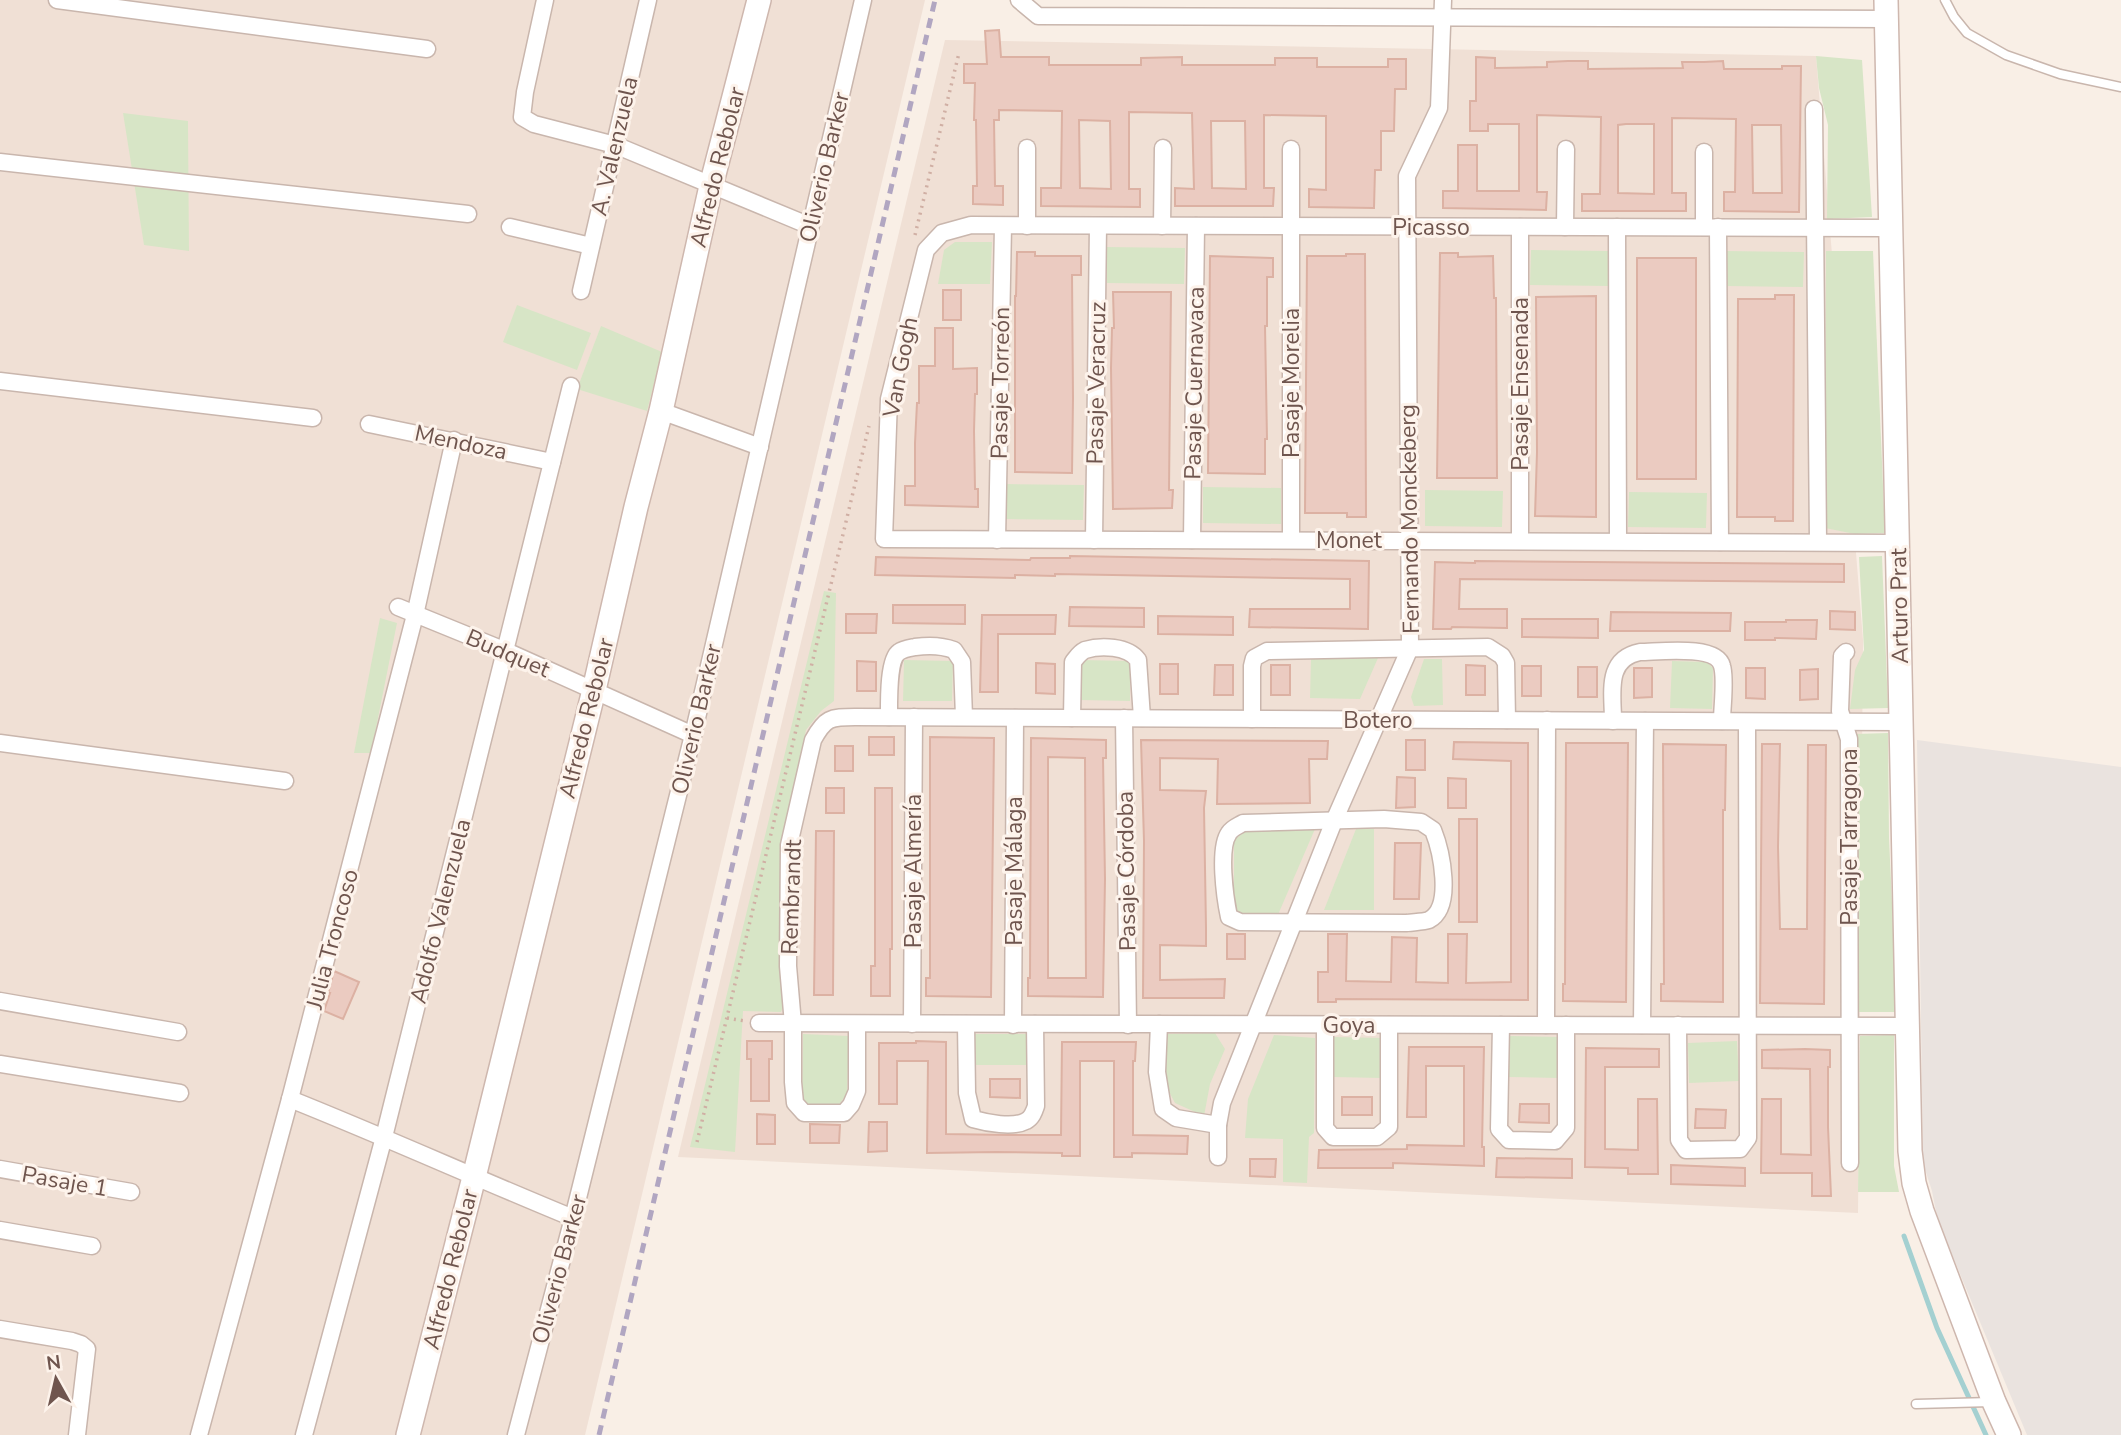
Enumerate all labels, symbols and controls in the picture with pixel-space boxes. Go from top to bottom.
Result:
street label: A. Valenzuela [583,73,646,219]
street label: Alfredo Rebolar [683,83,753,251]
street label: Oliverio Barker [792,88,857,245]
street label: Picasso [1392,212,1470,243]
street label: Pasaje Cuernavaca [1177,286,1212,480]
street label: Pasaje Ensenada [1505,297,1536,471]
street label: Pasaje Veracruz [1080,302,1113,465]
street label: Pasaje Torreón [984,307,1017,459]
street label: Pasaje Morelia [1276,308,1307,458]
street label: Van Gogh [875,314,925,421]
street label: Fernando Monckeberg [1392,404,1427,634]
street label: Mendoza [412,418,510,467]
street label: Monet [1316,525,1383,556]
street label: Arturo Prat [1883,547,1916,664]
street label: Budquet [461,622,555,685]
street label: Alfredo Rebolar [552,634,622,802]
street label: Oliverio Barker [664,640,729,797]
street label: Botero [1343,705,1413,736]
street label: Pasaje Tarragona [1834,748,1865,926]
street label: Pasaje Córdoba [1110,791,1143,951]
street label: Pasaje Almería [898,794,929,948]
street label: Pasaje Málaga [999,796,1030,946]
street label: Adolfo Valenzuela [403,816,478,1007]
street label: Rembrandt [774,838,809,955]
street label: Julia Troncoso [299,866,366,1014]
street label: Goya [1322,1010,1376,1041]
street label: Pasaje 1 [19,1159,110,1204]
street label: Alfredo Rebolar [416,1185,486,1353]
street label: Oliverio Barker [525,1190,595,1347]
north arrow [21,1344,91,1414]
text: N [45,1349,63,1377]

